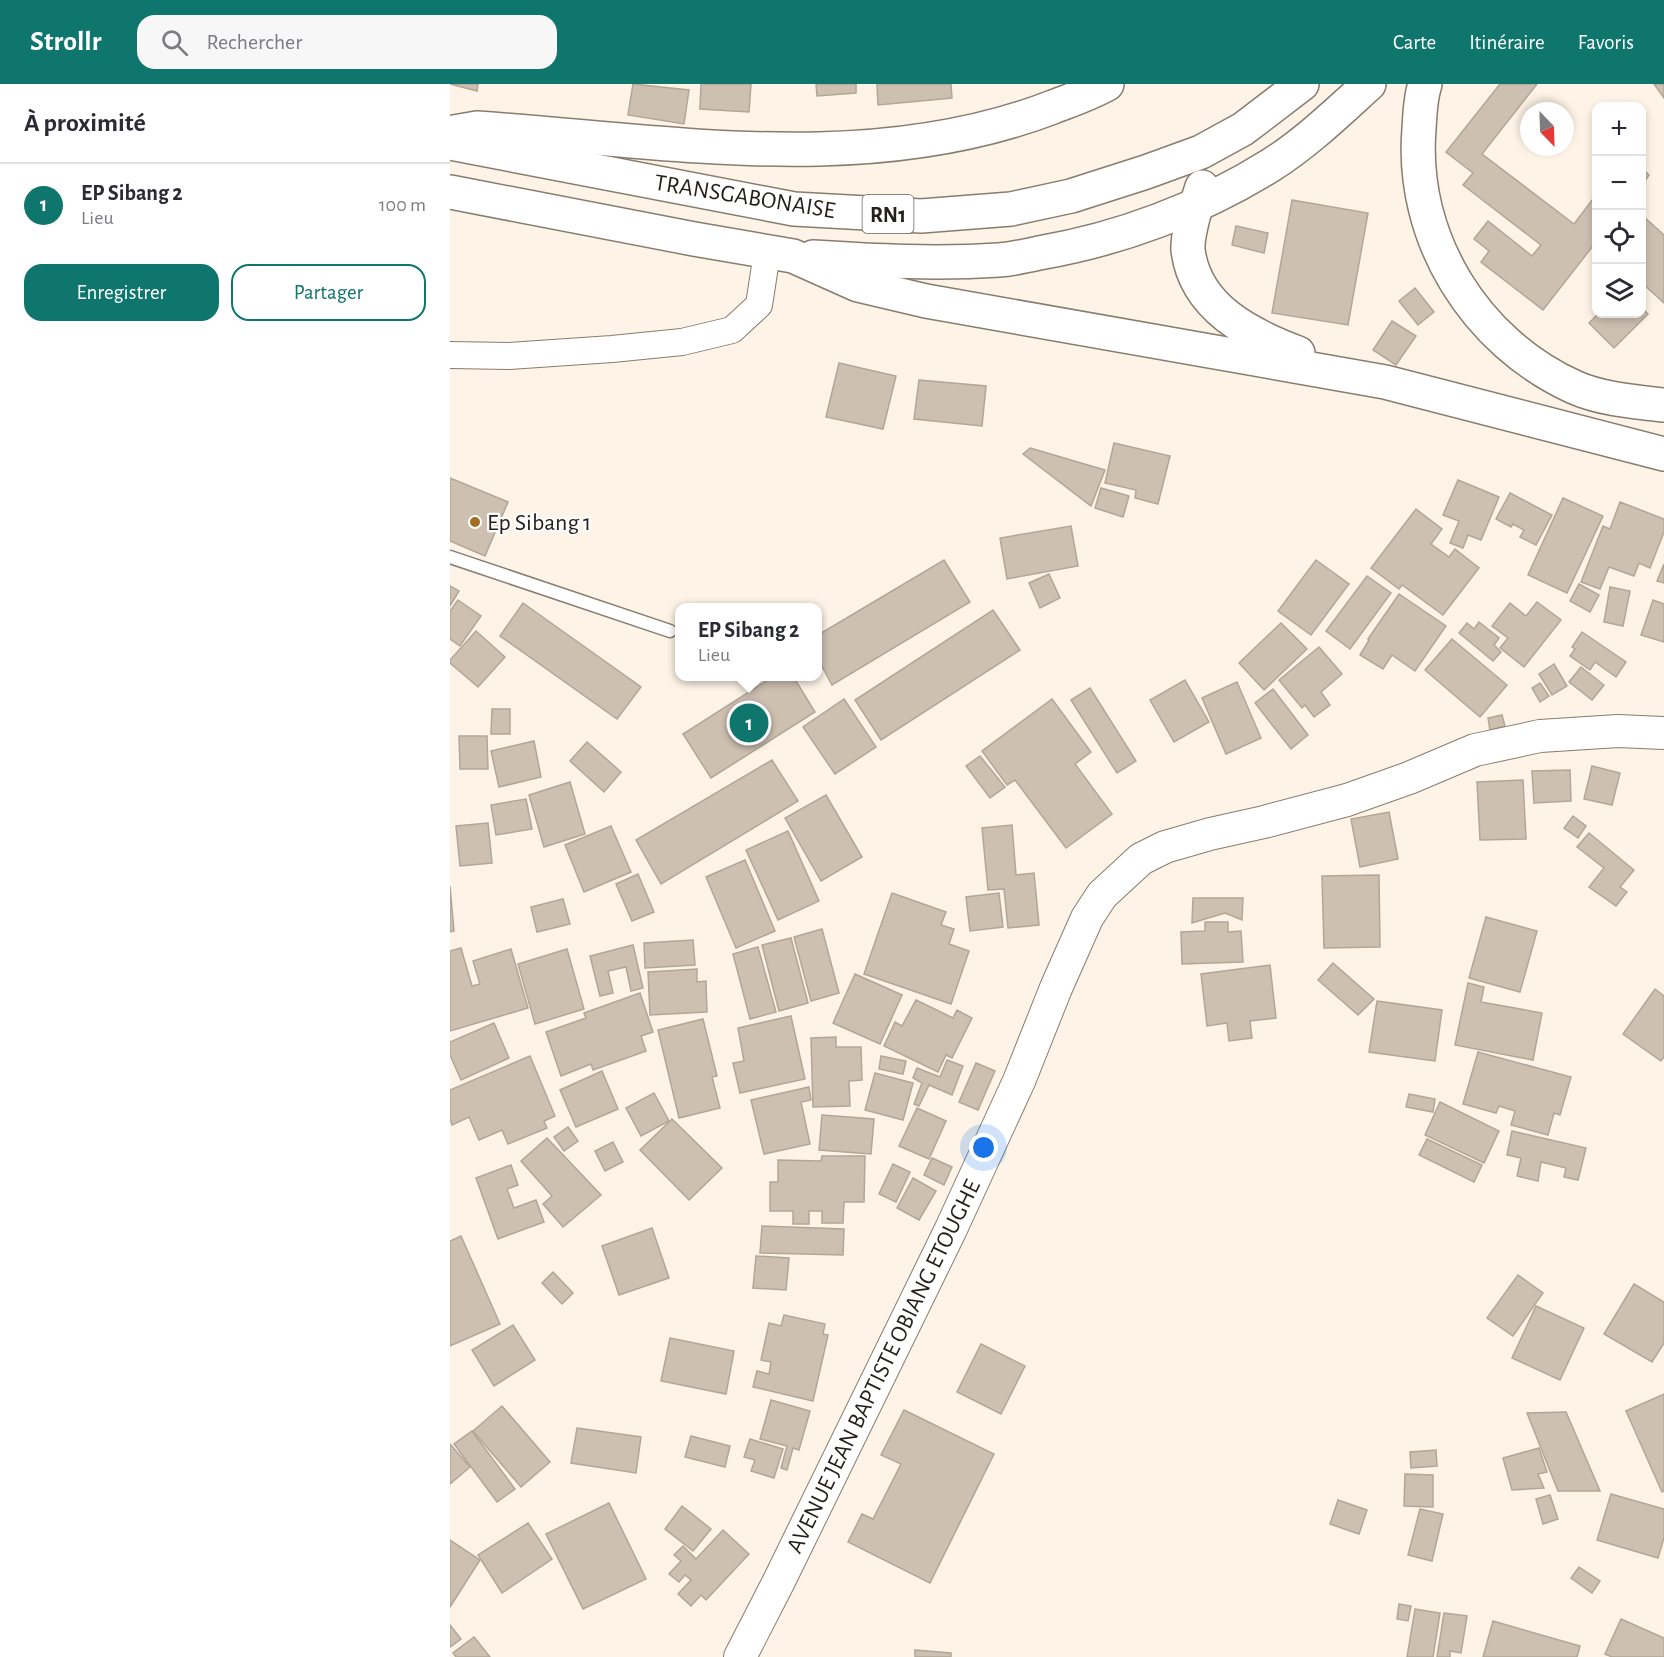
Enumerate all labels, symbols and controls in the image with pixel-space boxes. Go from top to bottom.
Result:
search box [137,15,557,69]
icon: search [158,26,191,59]
text: Strollr [30,28,101,56]
text: Rechercher [206,31,302,53]
text: Carte [1393,32,1436,53]
text: Itinéraire [1469,32,1545,53]
text: Favoris [1578,32,1634,53]
north arrow [1520,102,1574,156]
map controls [1592,102,1646,318]
button: + [1592,102,1646,156]
text: À proximité [24,110,146,136]
button: − [1592,156,1646,210]
street label: TRANSGABONAISE [653,171,837,223]
text: EP Sibang 2 [81,182,183,204]
text: 1 [40,195,47,215]
text: 100 m [379,195,426,215]
road number: RN1 [862,195,914,233]
text: Lieu [81,208,114,228]
button: locate [1592,210,1646,264]
button: Enregistrer [24,264,219,321]
button: Partager [231,264,426,321]
button: layers [1592,264,1646,318]
place label: Ep Sibang 1 [487,511,591,535]
marker: Ep Sibang 1 [468,515,482,529]
popup [675,603,822,681]
text: EP Sibang 2 [698,619,799,641]
text: Lieu [698,645,730,665]
pin: 1 [730,700,768,746]
your location [969,1133,998,1162]
street label: AVENUE JEAN BAPTISTE OBIANG ETOUGHE [783,1176,985,1557]

